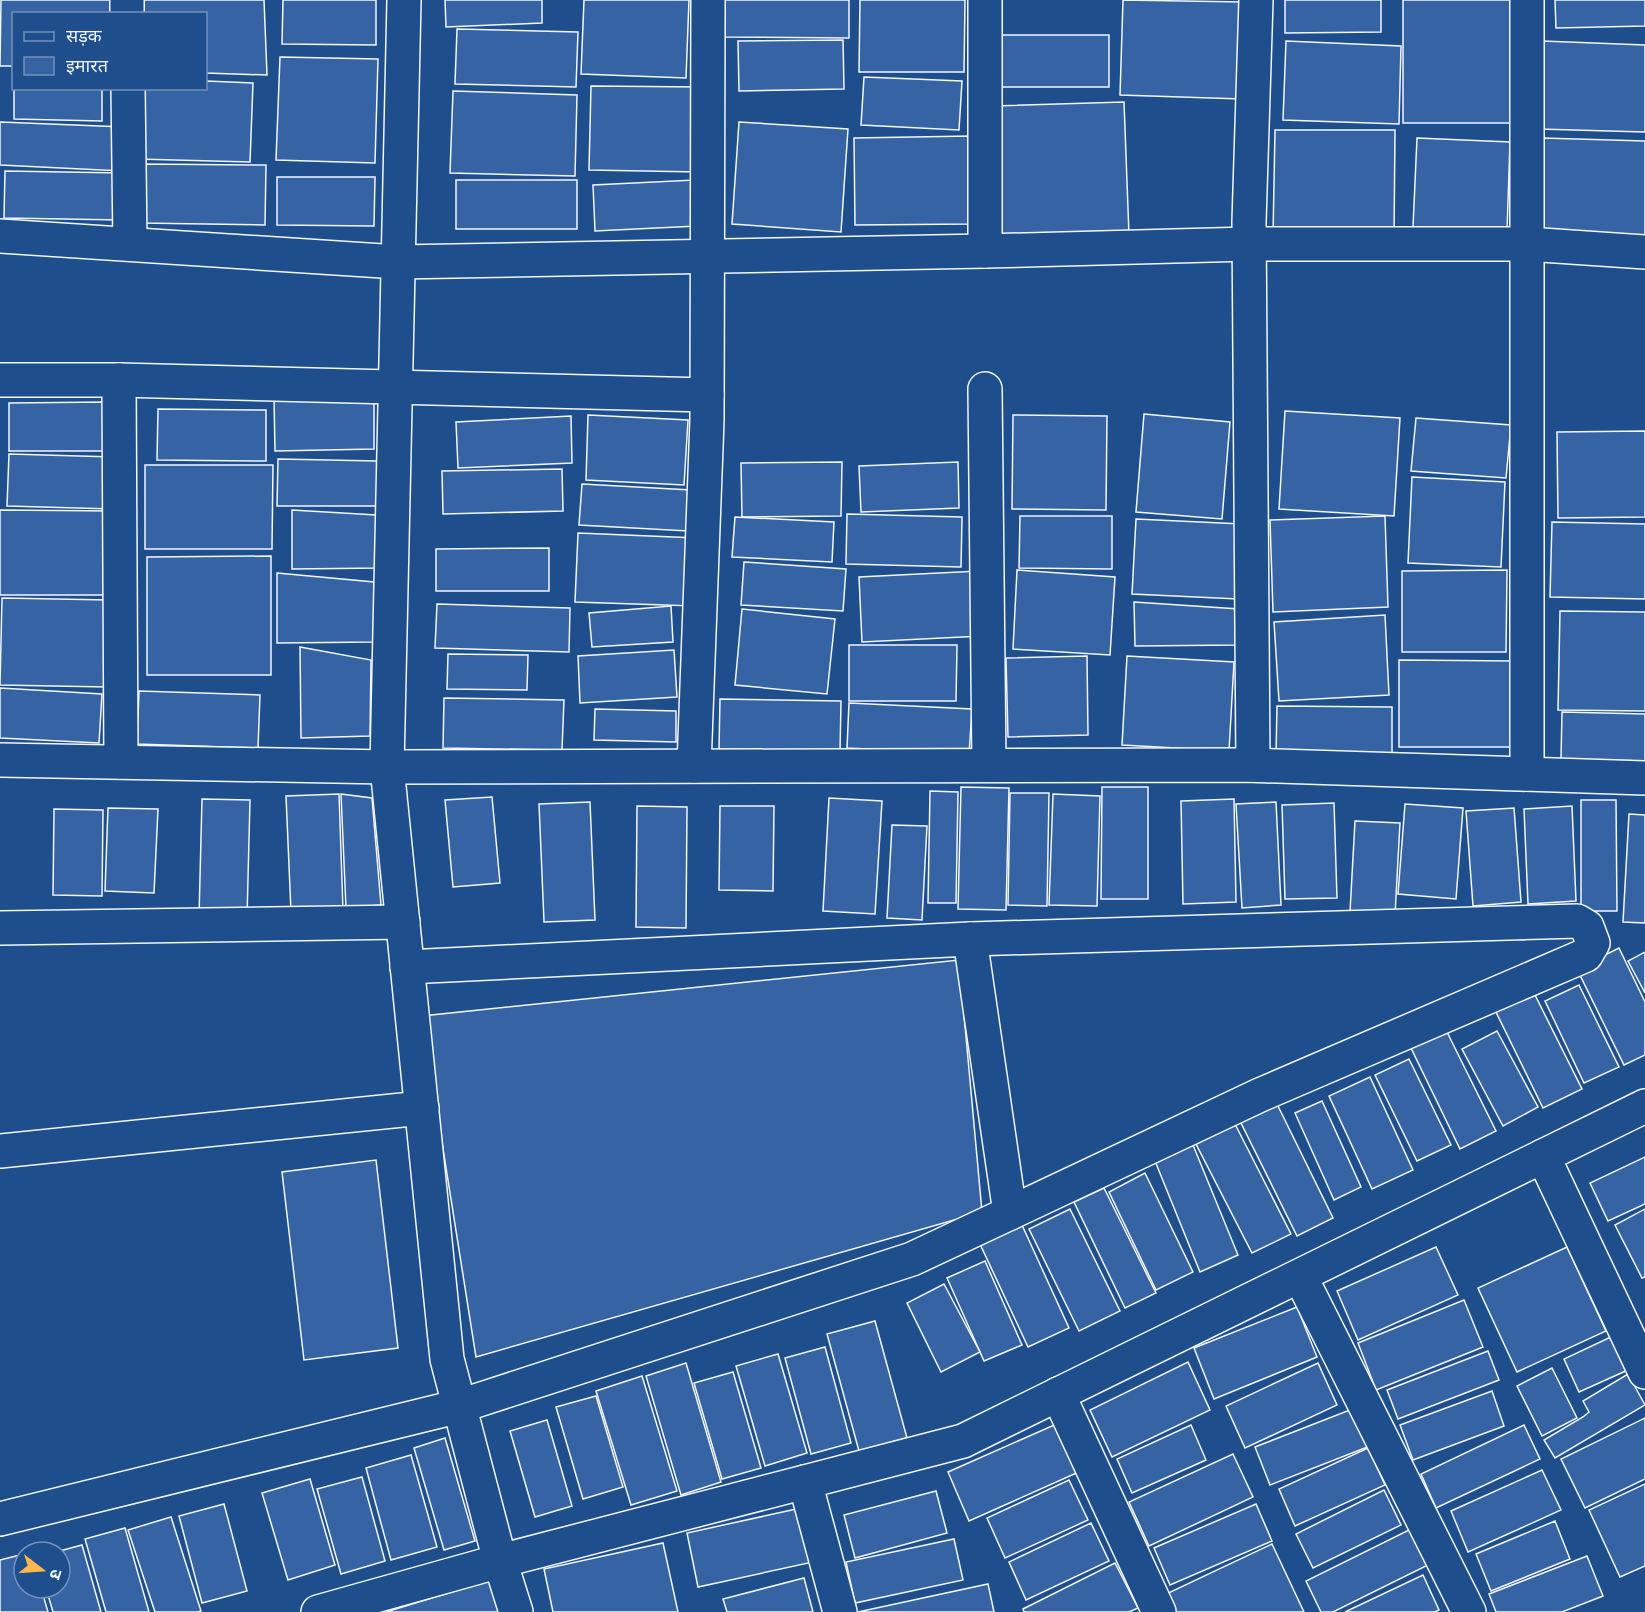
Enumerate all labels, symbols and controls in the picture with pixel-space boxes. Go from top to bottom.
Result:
legend [12,12,207,90]
text: सड़क [66,24,103,46]
text: इमारत [66,54,109,76]
north arrow [12,1540,72,1600]
text: उ [46,1567,67,1582]

